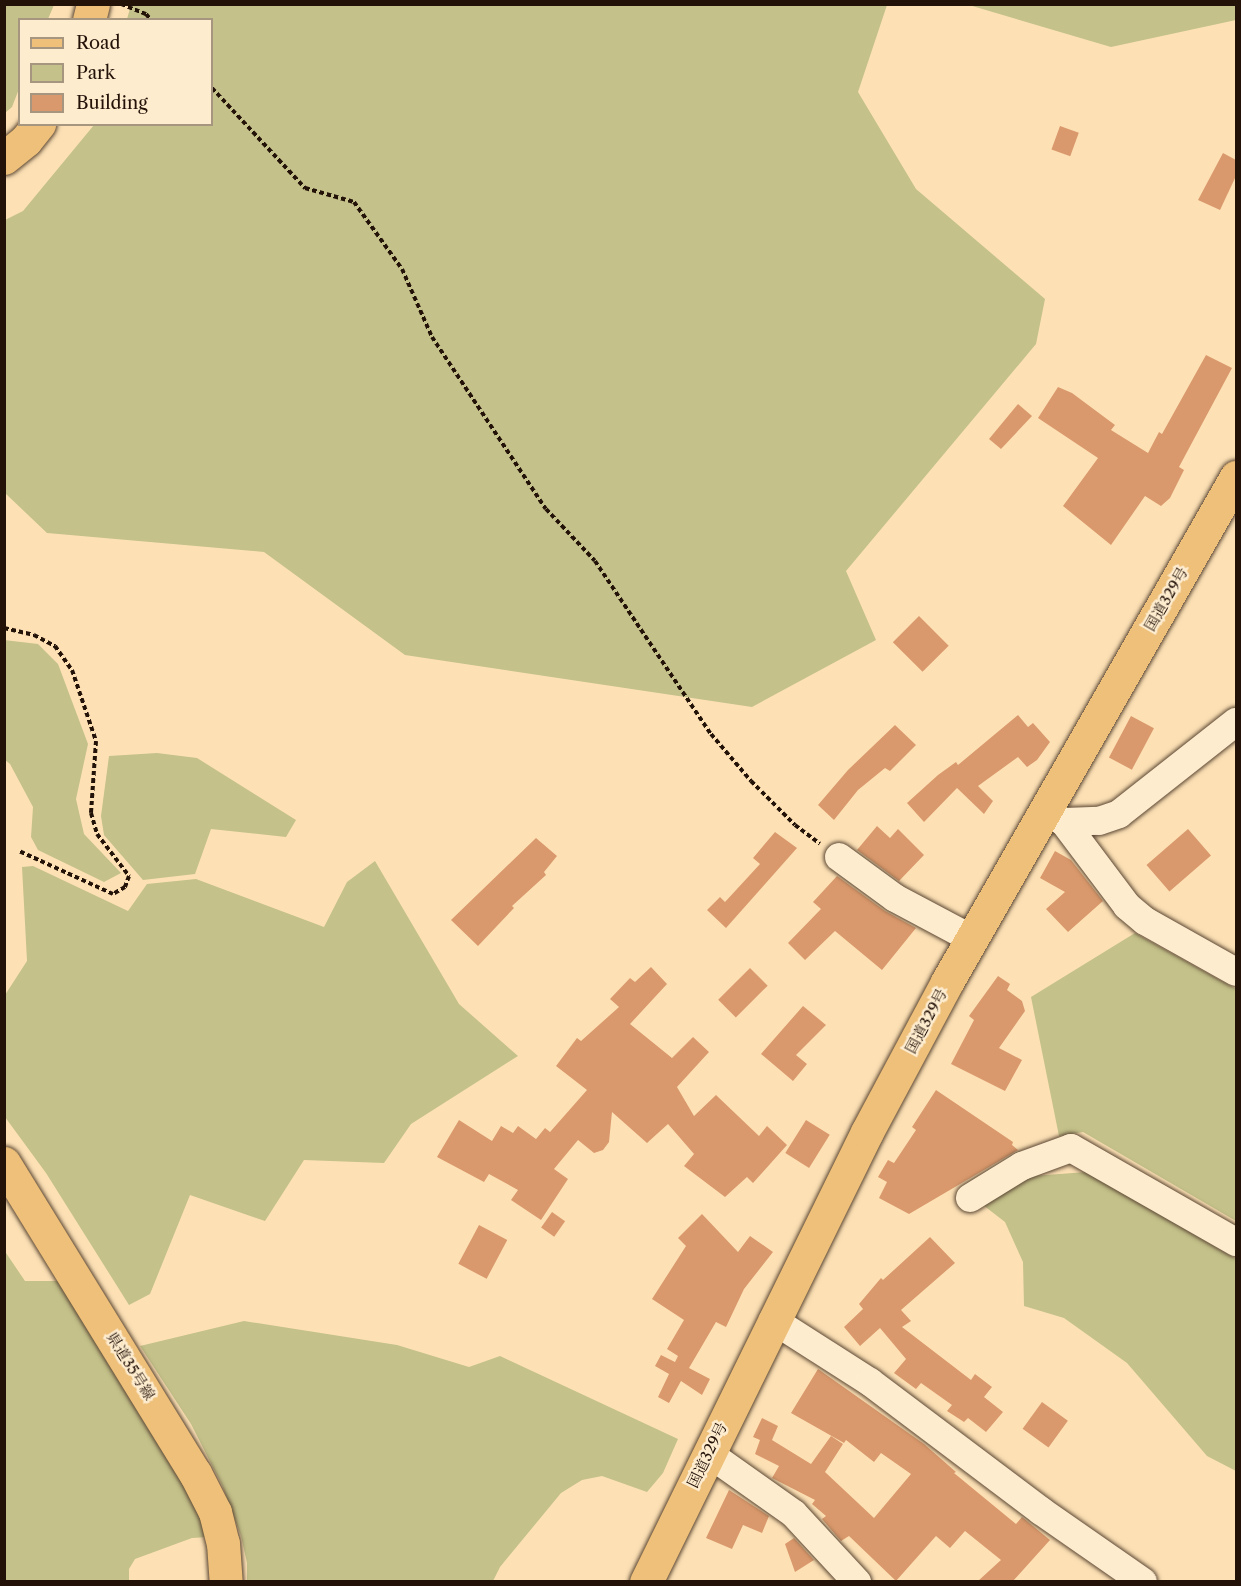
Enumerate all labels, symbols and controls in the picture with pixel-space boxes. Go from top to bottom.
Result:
legend [18,18,213,126]
text: Road [76,32,121,54]
text: Park [76,62,115,84]
text: Building [76,92,148,114]
street label: 国道329号 [1141,564,1191,634]
street label: 国道329号 [901,986,951,1056]
street label: 県道35号線 [103,1329,159,1403]
street label: 国道329号 [683,1419,731,1491]

